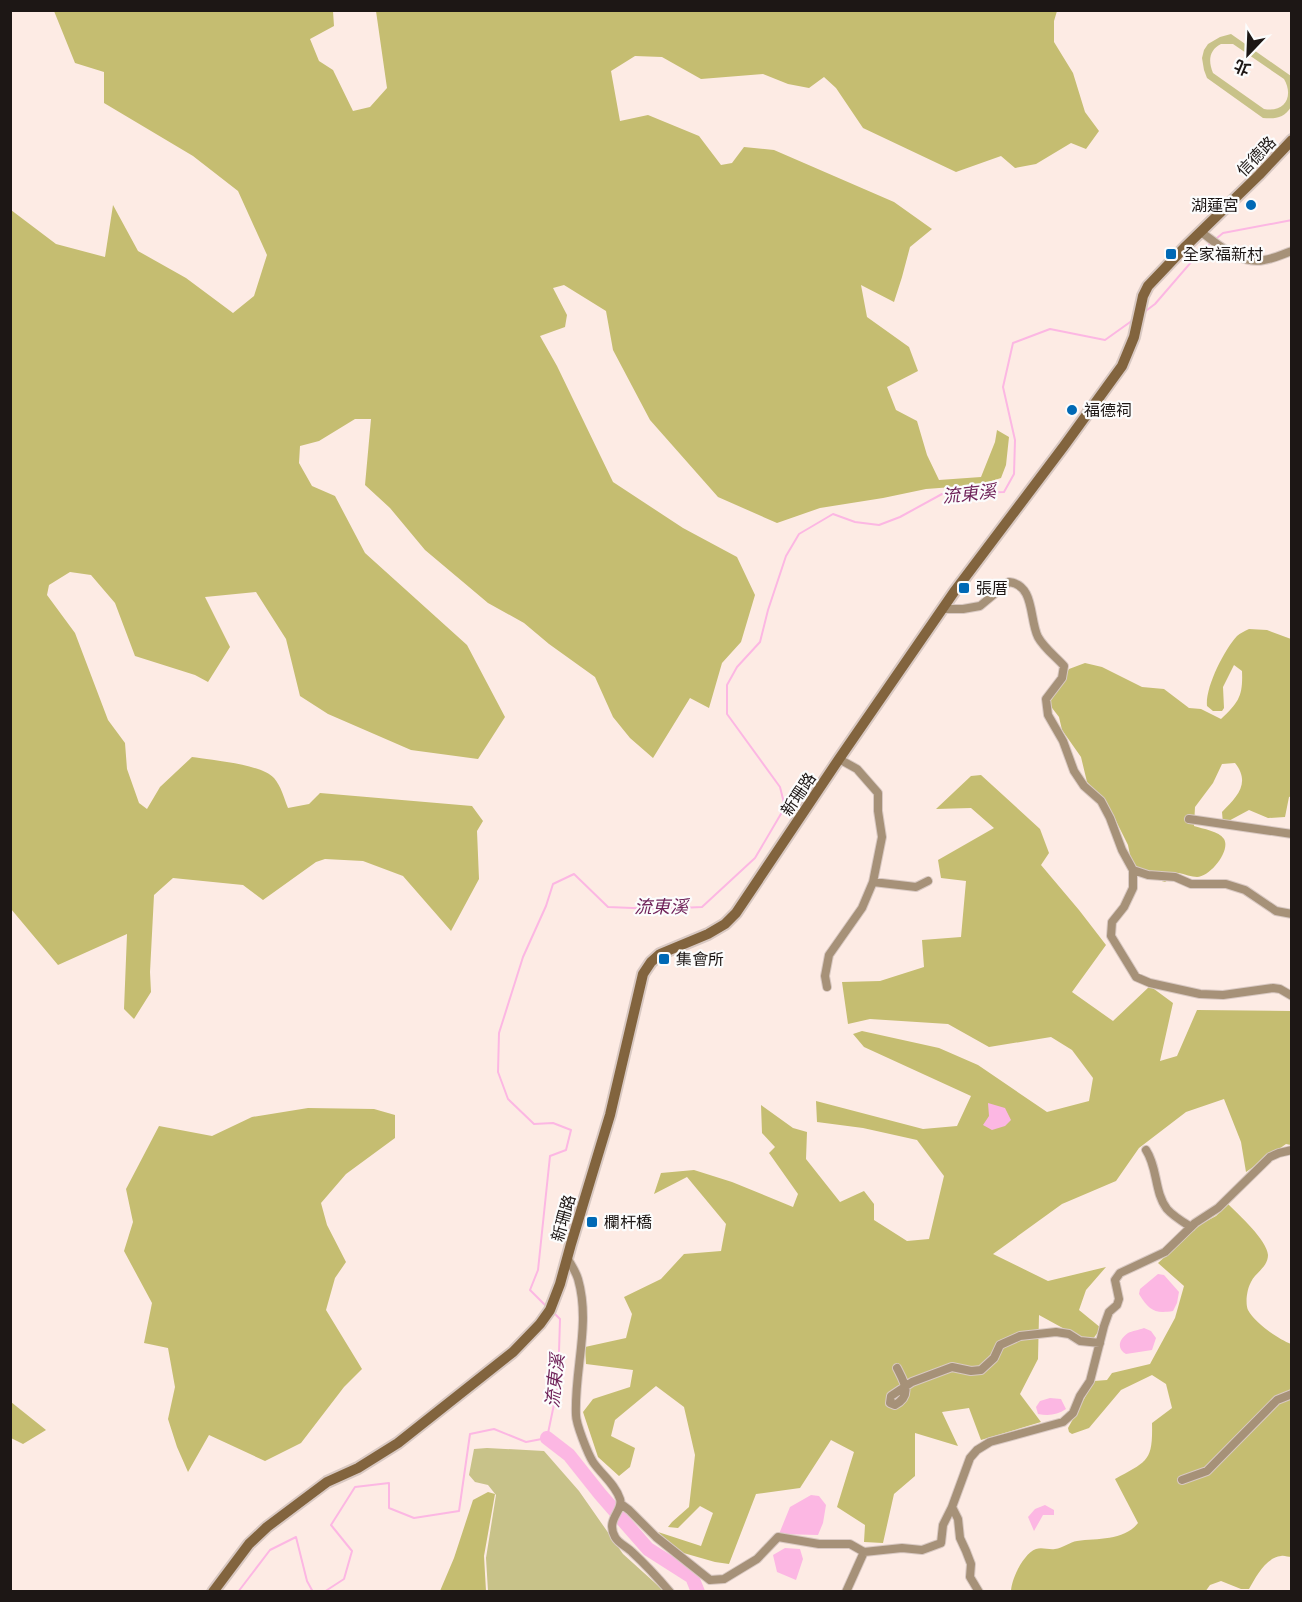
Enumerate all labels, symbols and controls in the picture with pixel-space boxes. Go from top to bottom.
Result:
north arrow [1218,24,1278,84]
text: 北 [1231,55,1254,79]
street label: 信德路 [1233,132,1281,181]
place label: 湖蓮宮 [1191,196,1239,216]
marker: 湖蓮宮 [1244,198,1258,212]
place label: 全家福新村 [1183,245,1263,265]
marker: 全家福新村 [1164,247,1178,261]
place label: 福德祠 [1084,401,1132,421]
marker: 福德祠 [1065,403,1079,417]
water label: 流東溪 [941,480,1000,508]
place label: 張厝 [976,579,1008,599]
marker: 張厝 [957,581,971,595]
street label: 新珊路 [777,769,821,820]
water label: 流東溪 [634,896,691,918]
place label: 集會所 [676,950,724,970]
marker: 集會所 [657,952,671,966]
street label: 新珊路 [548,1192,580,1244]
place label: 欄杆橋 [604,1213,652,1233]
marker: 欄杆橋 [585,1215,599,1229]
water label: 流東溪 [541,1350,569,1409]

